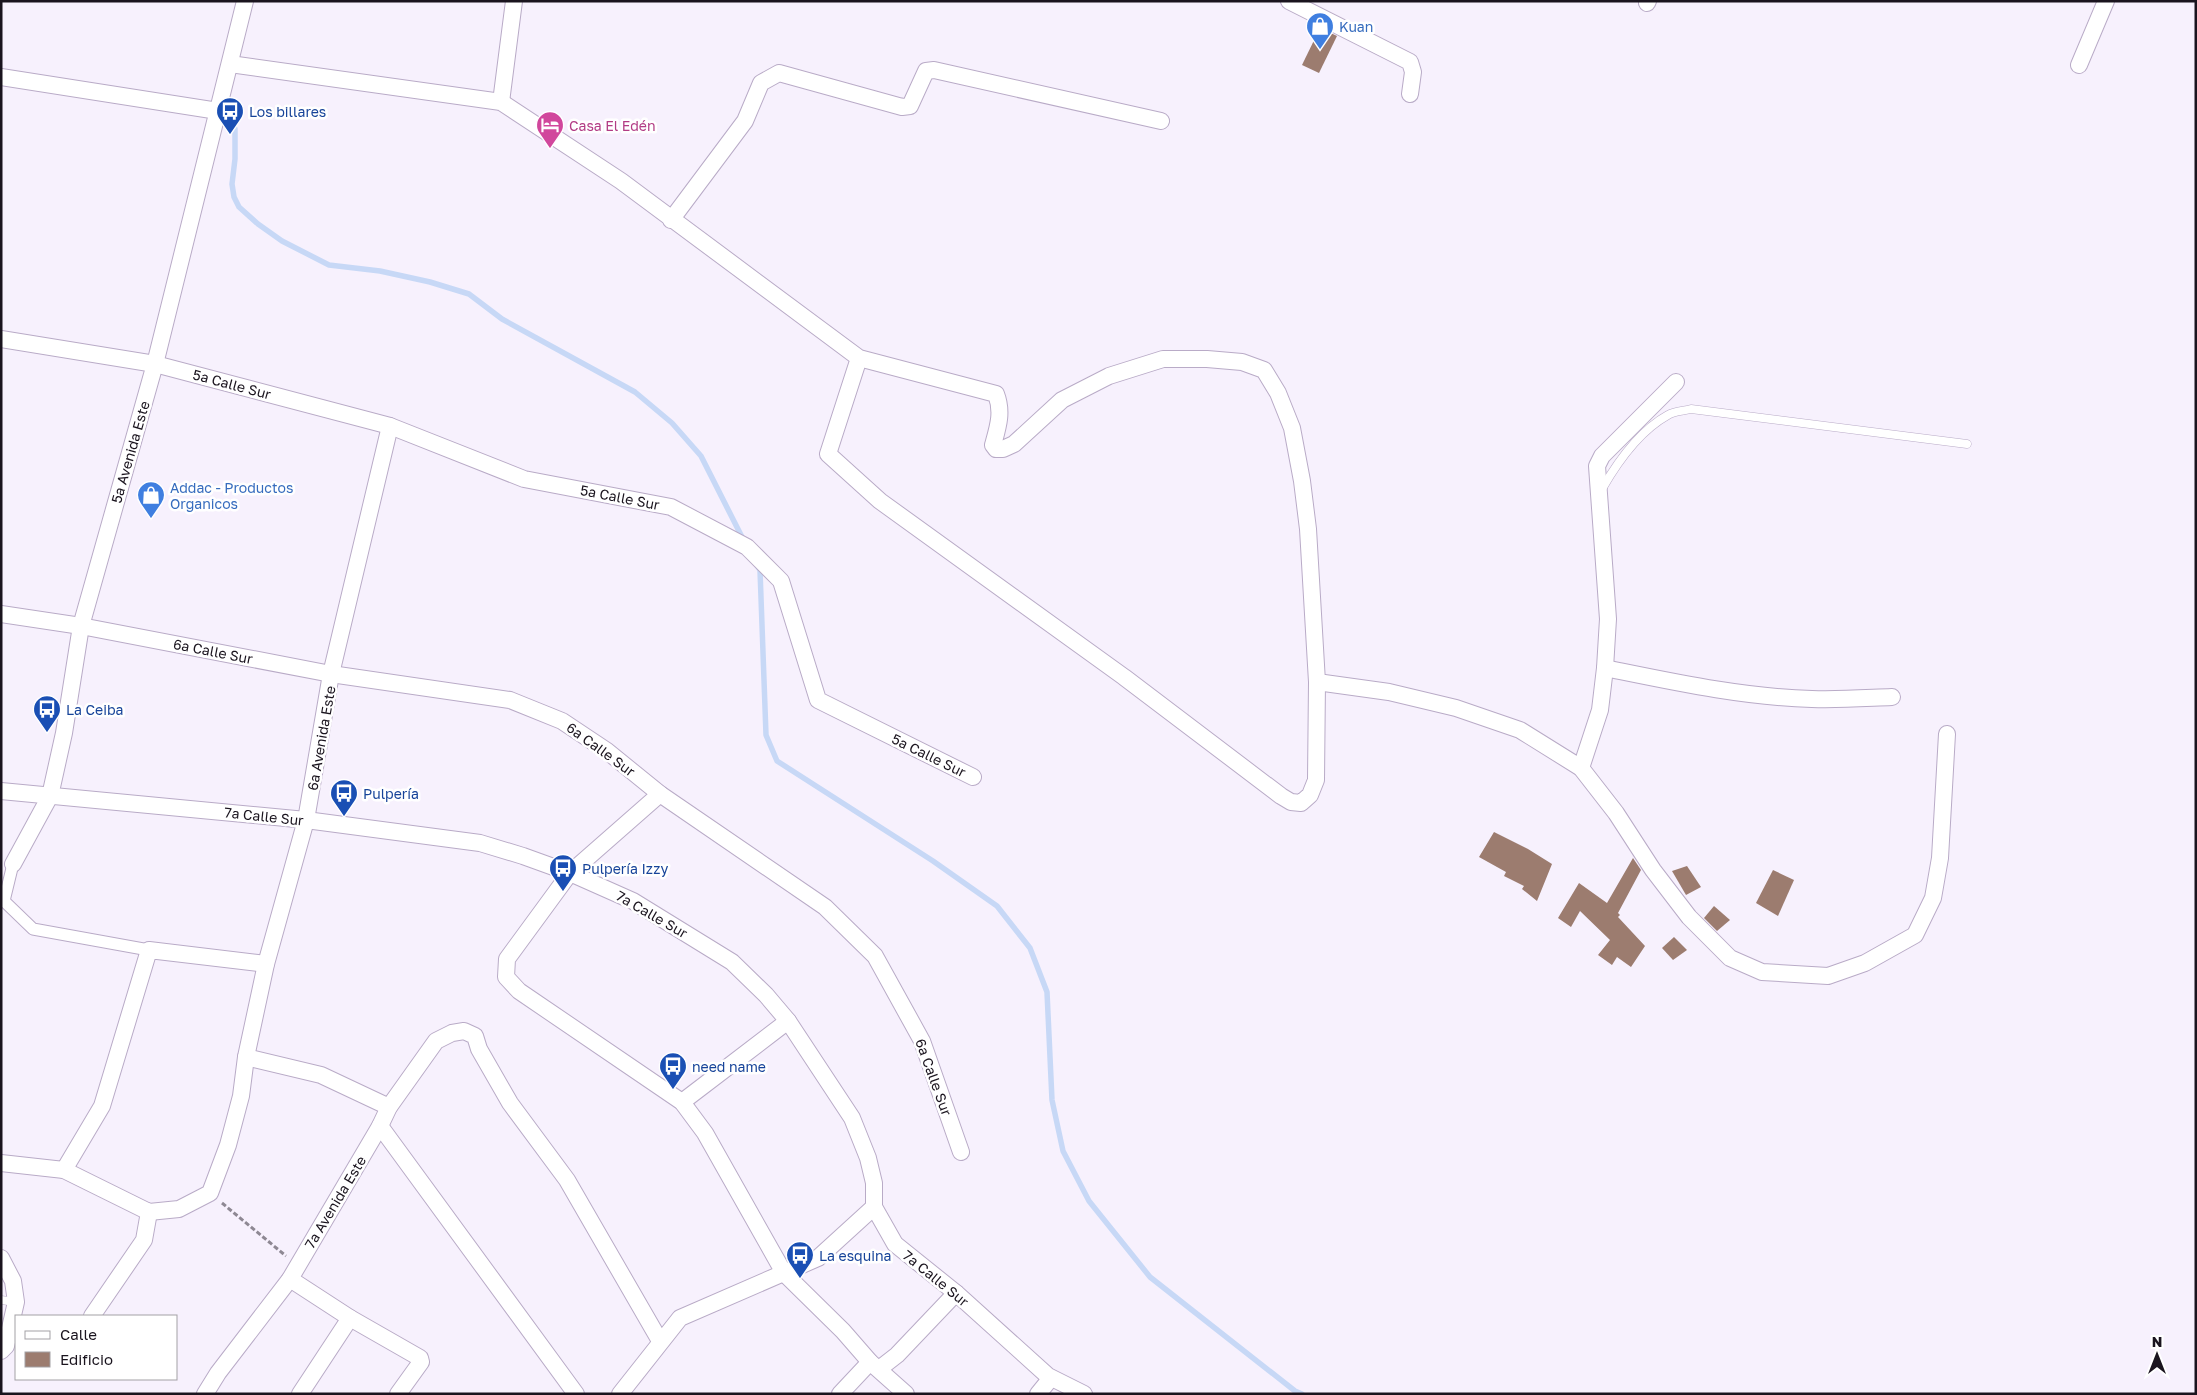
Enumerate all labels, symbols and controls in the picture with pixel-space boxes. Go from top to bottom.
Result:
shop icon: Kuan [1305,11,1335,50]
place label: Kuan [1339,18,1373,35]
bus stop icon: Los billares [215,96,245,135]
place label: Los billares [249,103,326,120]
hotel icon: Casa El Edén [535,110,565,149]
place label: Casa El Edén [569,117,656,134]
street label: 5a Calle Sur [191,365,273,403]
street label: 5a Avenida Este [107,399,153,505]
place label: Addac - Productos Organicos [170,479,293,512]
shop icon: Addac - Productos Organicos [136,480,166,519]
street label: 5a Calle Sur [579,481,662,513]
street label: 6a Calle Sur [172,635,255,667]
street label: 6a Avenida Este [303,684,339,792]
bus stop icon: La Ceiba [32,694,62,733]
place label: La Ceiba [66,701,123,718]
street label: 6a Calle Sur [563,718,639,780]
street label: 5a Calle Sur [889,730,969,780]
bus stop icon: Pulpería [329,778,359,817]
place label: Pulpería [363,785,419,802]
street label: 7a Calle Sur [224,803,305,829]
bus stop icon: Pulpería Izzy [548,853,578,892]
place label: Pulpería Izzy [582,860,668,877]
street label: 7a Calle Sur [613,887,691,942]
street label: 6a Calle Sur [912,1036,956,1118]
bus stop icon: need name [658,1051,688,1090]
place label: need name [692,1058,766,1075]
street label: 7a Avenida Este [301,1153,369,1251]
bus stop icon: La esquina [785,1240,815,1279]
street label: 7a Calle Sur [900,1246,973,1310]
place label: La esquina [819,1247,891,1264]
legend [15,1315,178,1380]
text: Calle [60,1325,97,1343]
north arrow [2132,1330,2182,1380]
text: N [2152,1333,2162,1350]
text: Edificio [60,1350,113,1368]

